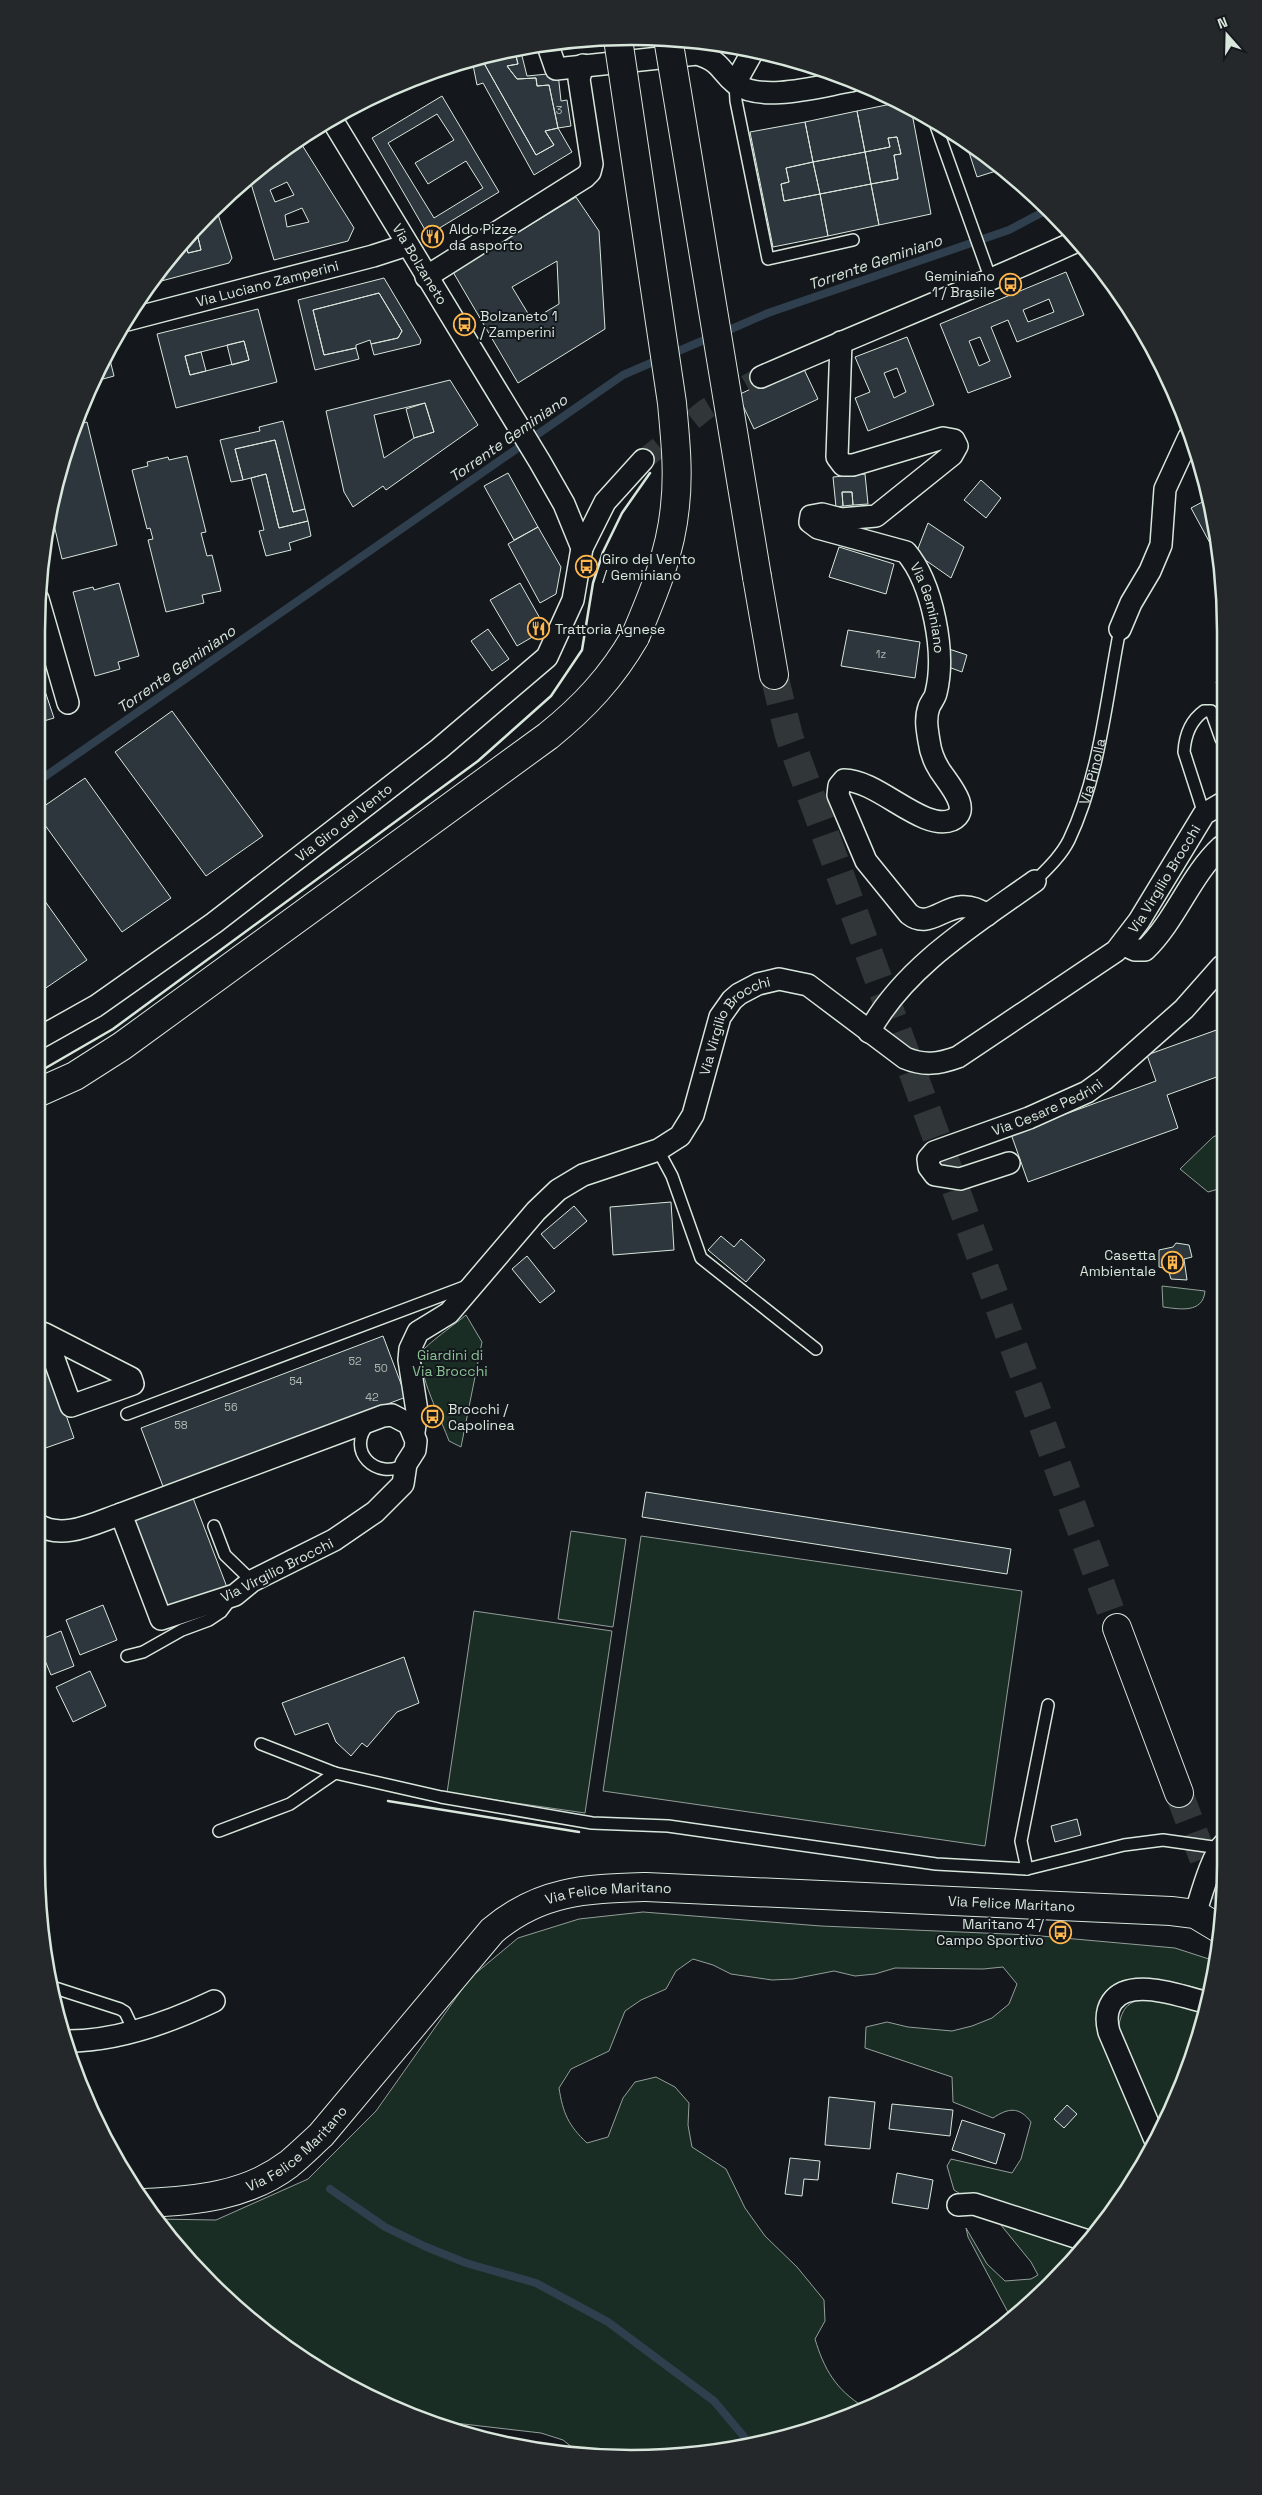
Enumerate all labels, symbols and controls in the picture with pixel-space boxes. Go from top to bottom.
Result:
north arrow [1202,10,1252,60]
text: N [1215,13,1230,33]
house number: 3 [556,103,563,117]
street label: Via Bolzaneto [388,220,451,308]
place label: Aldo Pizze da asporto [449,220,523,254]
restaurant icon: Aldo Pizze da asporto [421,225,445,249]
water label: Torrente Geminiano [806,230,945,294]
street label: Via Luciano Zamperini [194,256,341,311]
place label: Geminiano 1 / Brasile [925,267,995,301]
bus stop icon: Geminiano 1 / Brasile [999,272,1023,296]
place label: Bolzaneto 1 / Zamperini [480,307,558,341]
bus stop icon: Bolzaneto 1 / Zamperini [452,312,476,336]
water label: Torrente Geminiano [445,390,571,486]
place label: Giro del Vento / Geminiano [602,550,696,584]
bus stop icon: Giro del Vento / Geminiano [574,555,598,579]
street label: Via Geminiano [906,559,948,654]
restaurant icon: Trattoria Agnese [527,617,551,641]
place label: Trattoria Agnese [555,620,665,638]
water label: Torrente Geminiano [113,621,239,717]
house number: 1z [876,647,886,661]
street label: Via Pinolla [1075,737,1109,807]
street label: Via Giro del Vento [292,779,396,866]
street label: Via Virgilio Brocchi [1124,821,1204,937]
street label: Via Virgilio Brocchi [695,972,772,1077]
street label: Via Cesare Pedrini [989,1075,1106,1140]
place label: Casetta Ambientale [1080,1246,1156,1280]
building icon: Casetta Ambientale [1160,1251,1184,1275]
park label: Giardini di Via Brocchi [412,1346,488,1380]
house number: 52 [348,1354,362,1368]
house number: 50 [374,1361,388,1375]
house number: 54 [289,1374,303,1388]
house number: 42 [365,1390,379,1404]
house number: 56 [224,1400,238,1414]
place label: Brocchi / Capolinea [448,1400,515,1434]
bus stop icon: Brocchi / Capolinea [420,1405,444,1429]
house number: 58 [174,1418,188,1432]
street label: Via Virgilio Brocchi [218,1534,336,1606]
street label: Via Felice Maritano [543,1878,672,1908]
street label: Via Felice Maritano [948,1892,1076,1916]
place label: Maritano 4 / Campo Sportivo [936,1915,1045,1949]
bus stop icon: Maritano 4 / Campo Sportivo [1048,1920,1072,1944]
street label: Via Felice Maritano [243,2102,351,2195]

